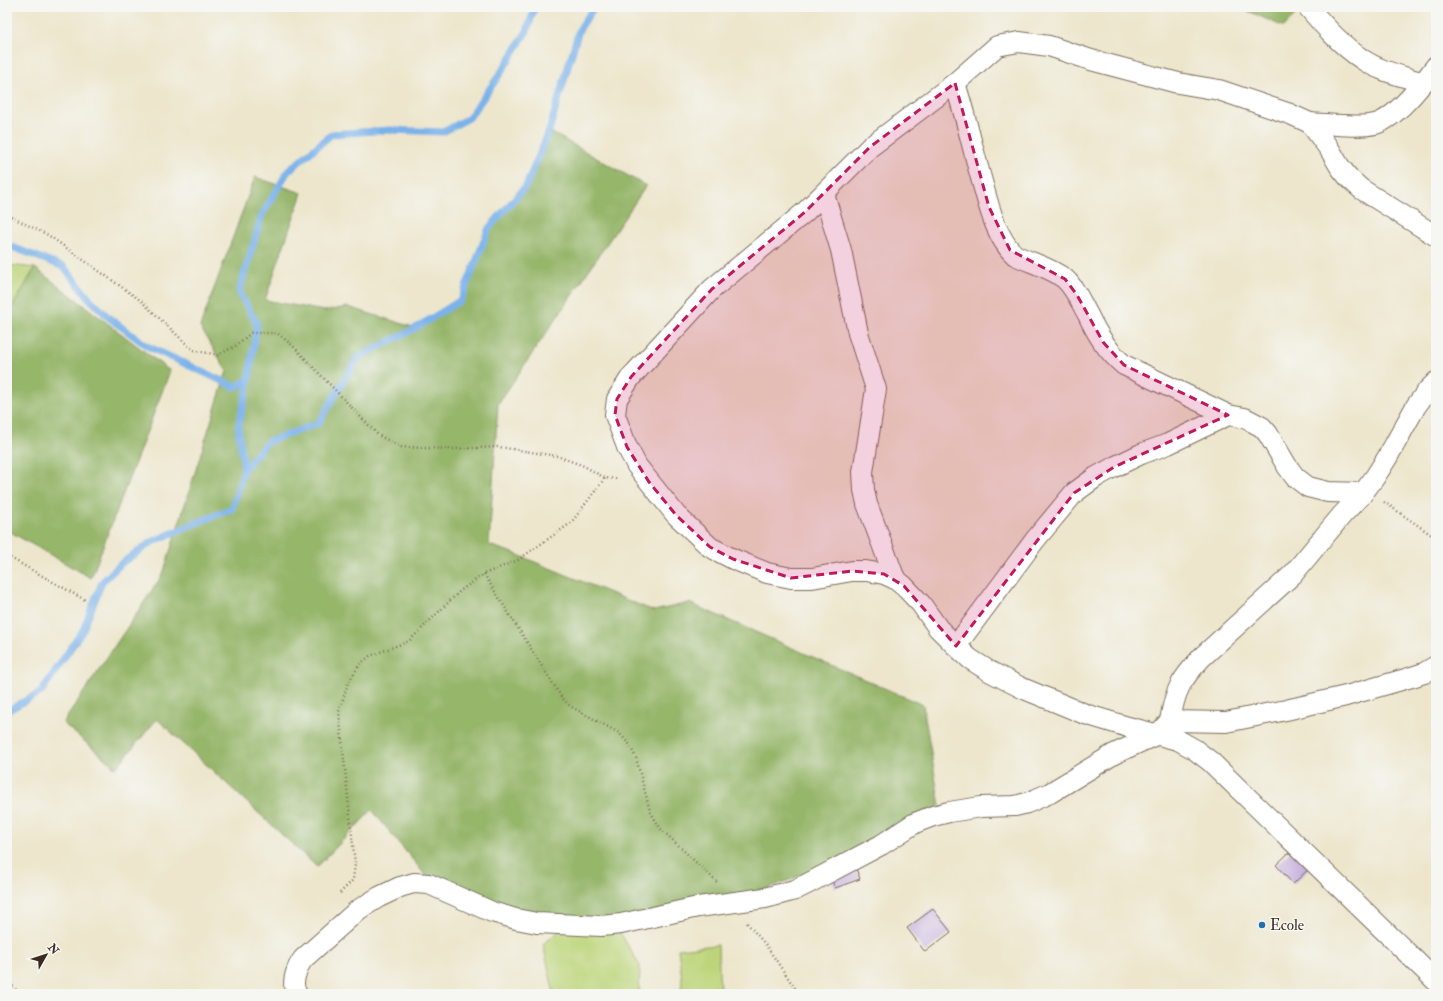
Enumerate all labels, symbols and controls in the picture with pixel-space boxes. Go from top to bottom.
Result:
place label: Ecole [1270,916,1304,935]
marker: Ecole [1257,920,1267,930]
north arrow [26,935,66,975]
text: N [45,940,62,958]

